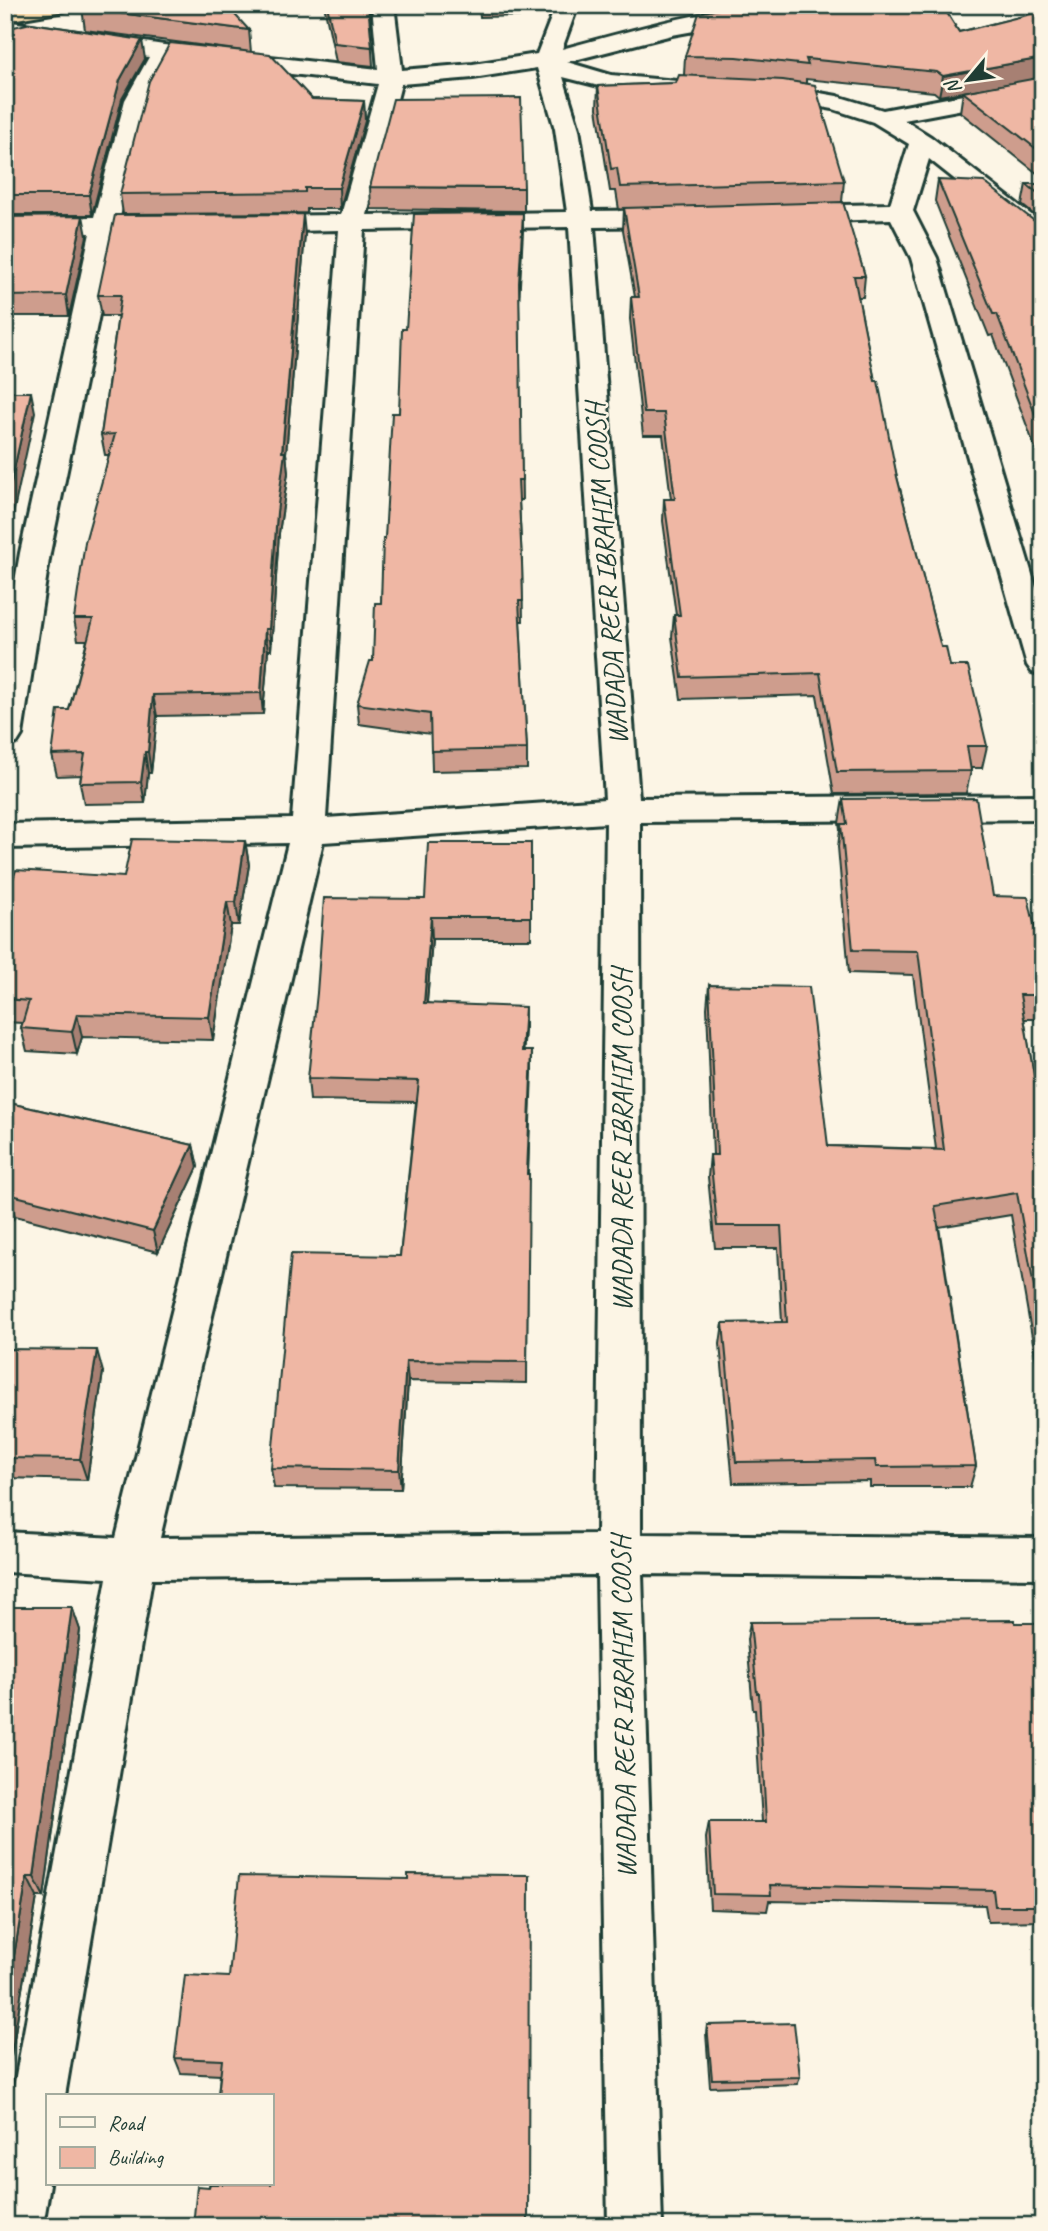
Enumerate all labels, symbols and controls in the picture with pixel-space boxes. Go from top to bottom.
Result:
north arrow [932,46,1002,116]
text: N [939,74,967,99]
street label: WADADA REER IBRAHIM COOSH [576,398,635,746]
street label: WADADA REER IBRAHIM COOSH [604,965,639,1311]
street label: WADADA REER IBRAHIM COOSH [602,1531,643,1878]
legend [46,2094,273,2186]
text: Road [108,2110,147,2136]
text: Building [108,2144,165,2170]

